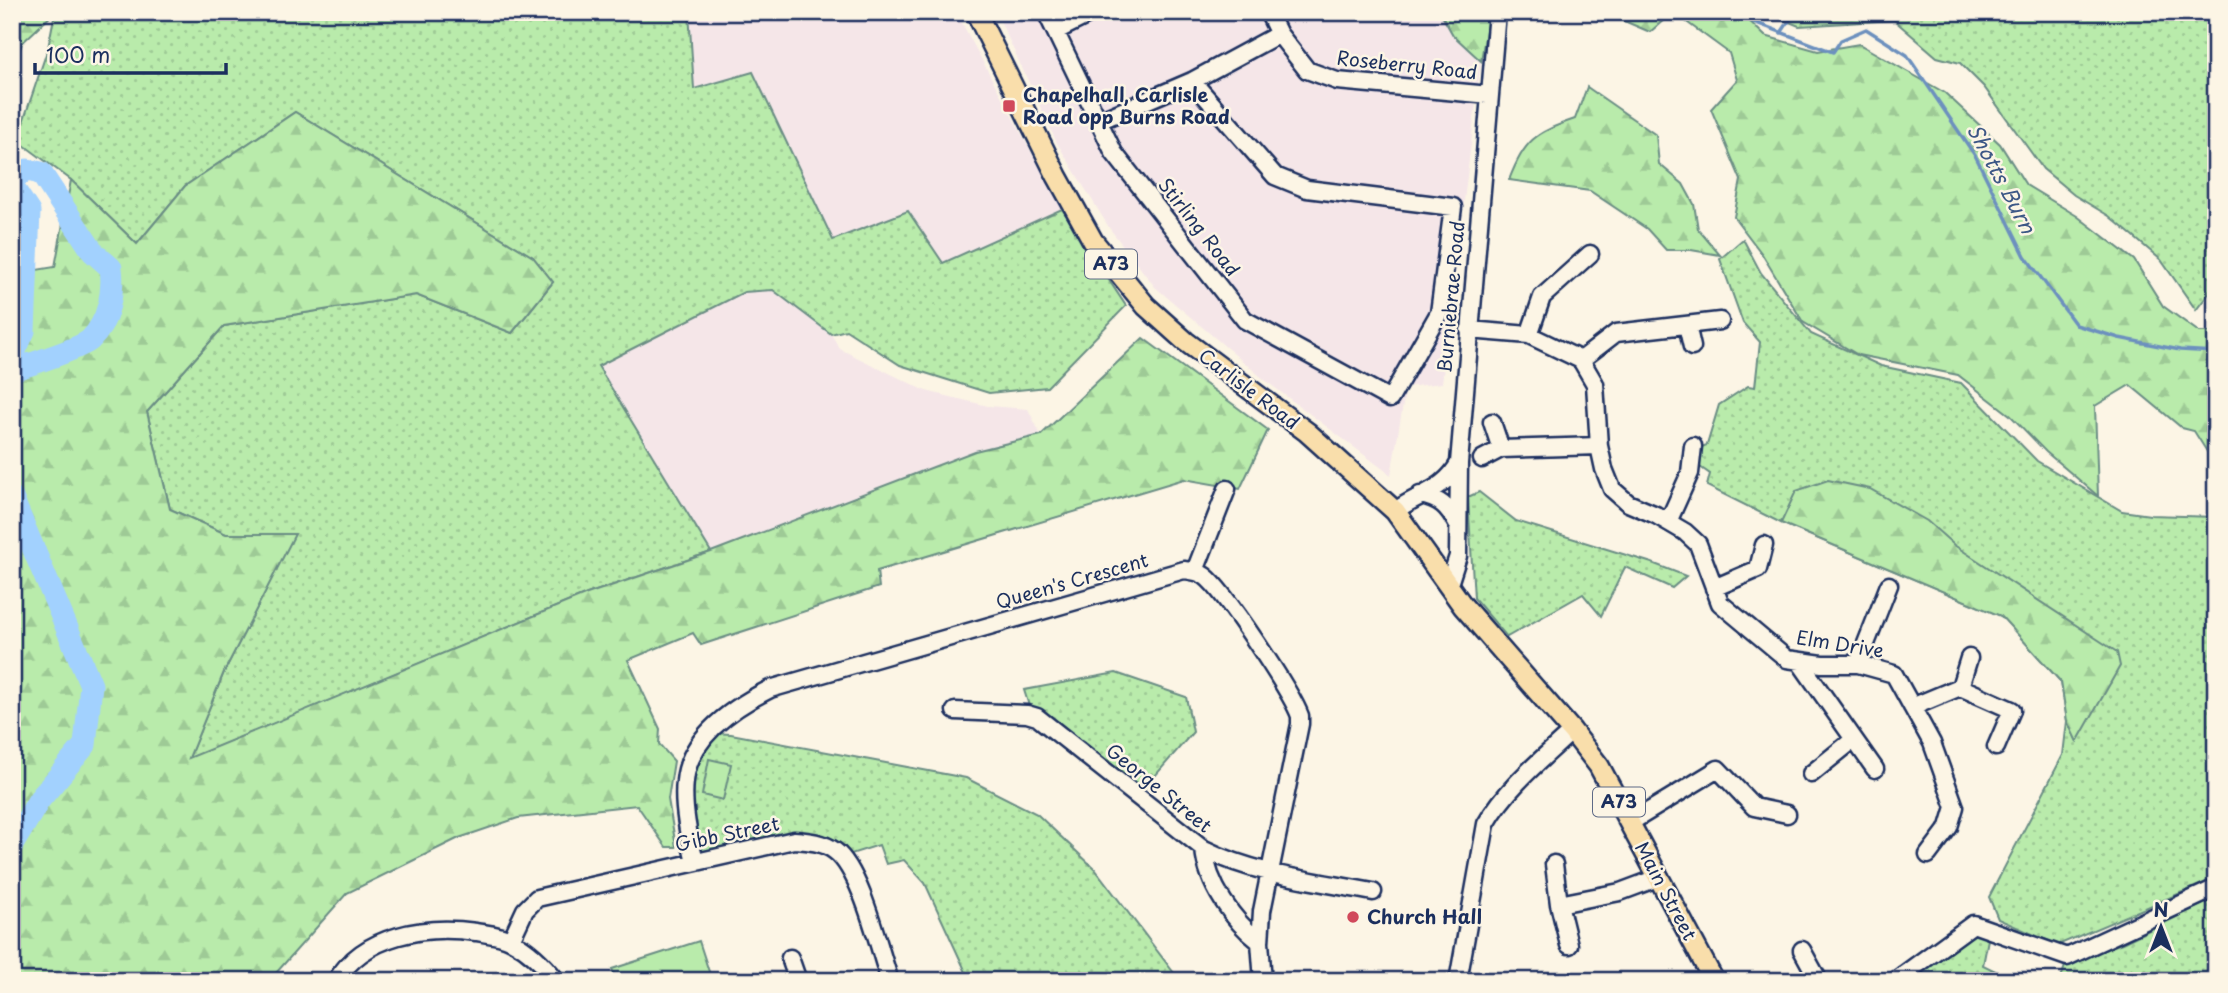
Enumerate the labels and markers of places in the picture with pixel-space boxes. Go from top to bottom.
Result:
place label: Chapelhall, Carlisle Road opp Burns Road [1023,80,1230,130]
marker: Chapelhall, Carlisle Road opp Burns Road [1001,98,1017,114]
place label: Church Hall [1367,902,1482,930]
marker: Church Hall [1345,909,1361,925]

